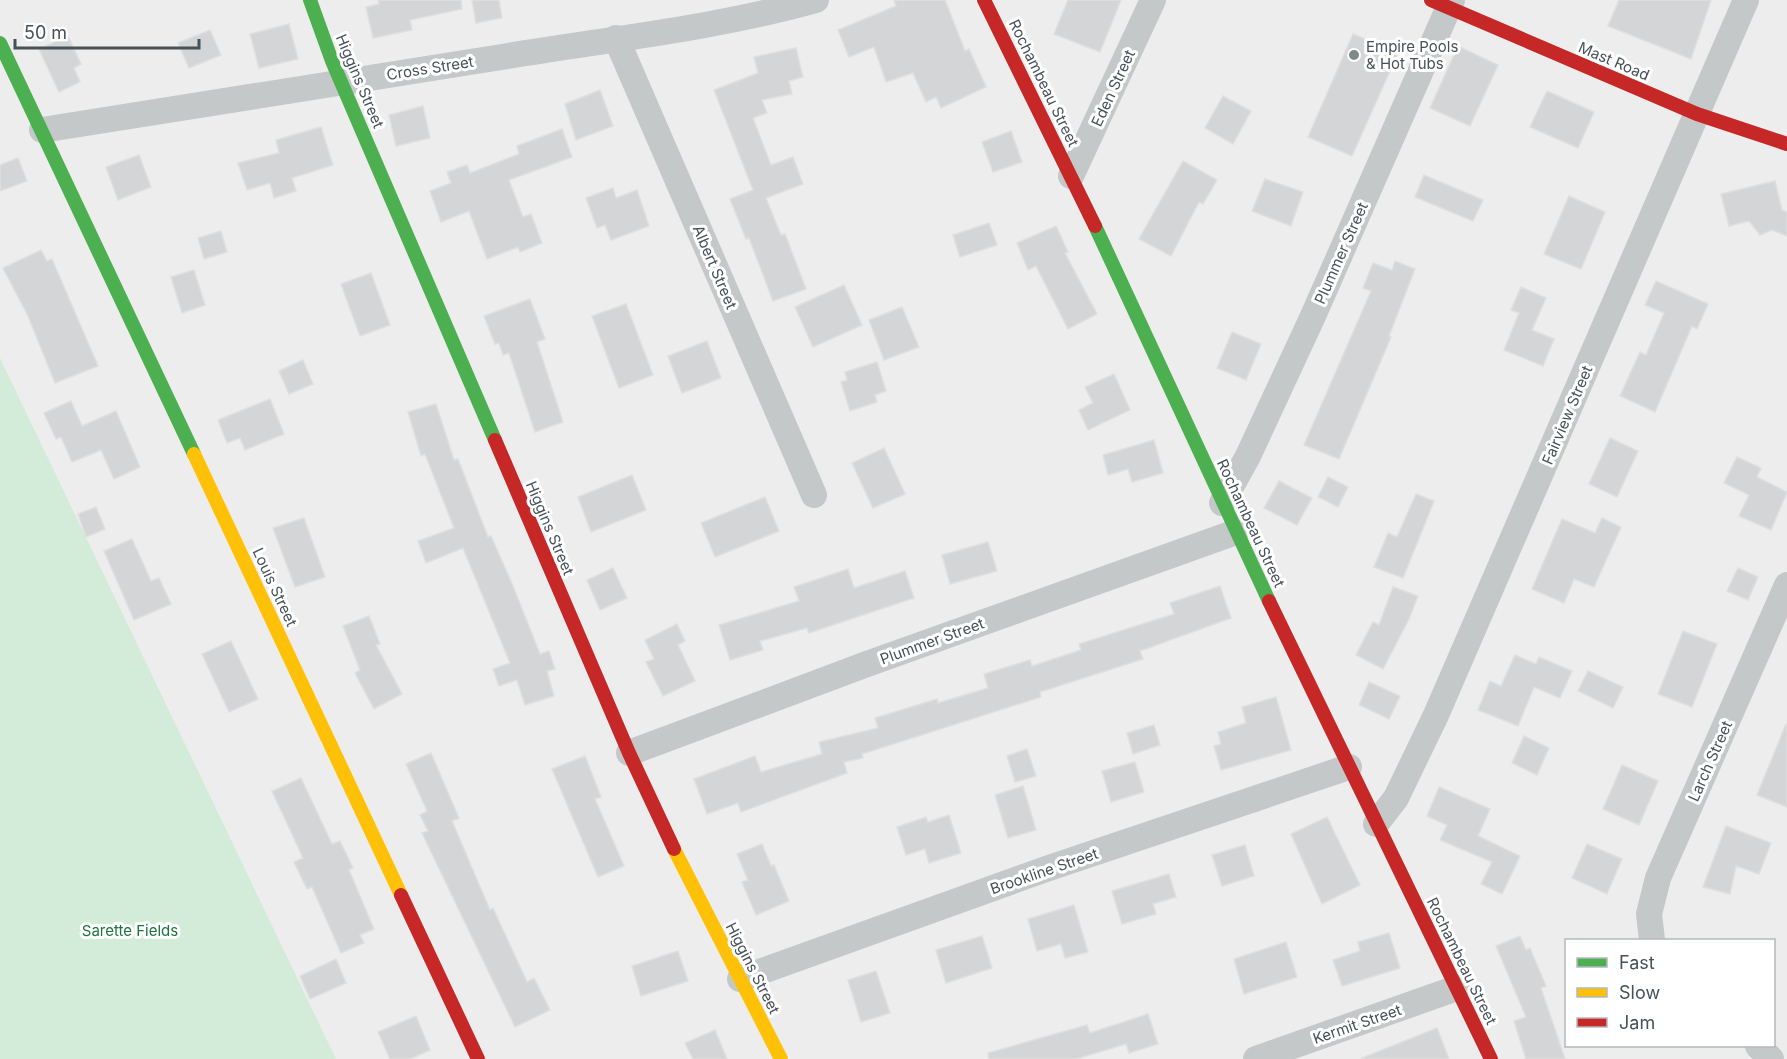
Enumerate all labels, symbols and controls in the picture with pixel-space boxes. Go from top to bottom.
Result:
scale bar [15,12,200,50]
street label: Rochambeau Street [1005,16,1083,150]
text: 50 m [24,22,67,43]
street label: Higgins Street [332,31,388,131]
place label: Empire Pools & Hot Tubs [1366,37,1458,73]
street label: Mast Road [1576,38,1652,84]
street label: Eden Street [1087,47,1139,129]
marker: Empire Pools & Hot Tubs [1347,48,1361,62]
street label: Cross Street [385,52,475,84]
street label: Plummer Street [1310,199,1372,307]
street label: Albert Street [689,222,741,312]
street label: Fairview Street [1538,363,1596,467]
street label: Rochambeau Street [1213,456,1289,590]
street label: Higgins Street [522,478,578,578]
street label: Louis Street [249,545,301,629]
street label: Plummer Street [877,613,987,669]
street label: Larch Street [1684,718,1736,804]
street label: Brookline Street [988,844,1101,898]
street label: Rochambeau Street [1423,894,1501,1028]
street label: Higgins Street [722,919,784,1017]
park label: Sarette Fields [82,921,178,940]
legend [1565,939,1775,1047]
text: Fast [1619,952,1655,973]
text: Slow [1619,982,1660,1003]
street label: Kermit Street [1310,1000,1404,1048]
text: Jam [1619,1012,1655,1033]

